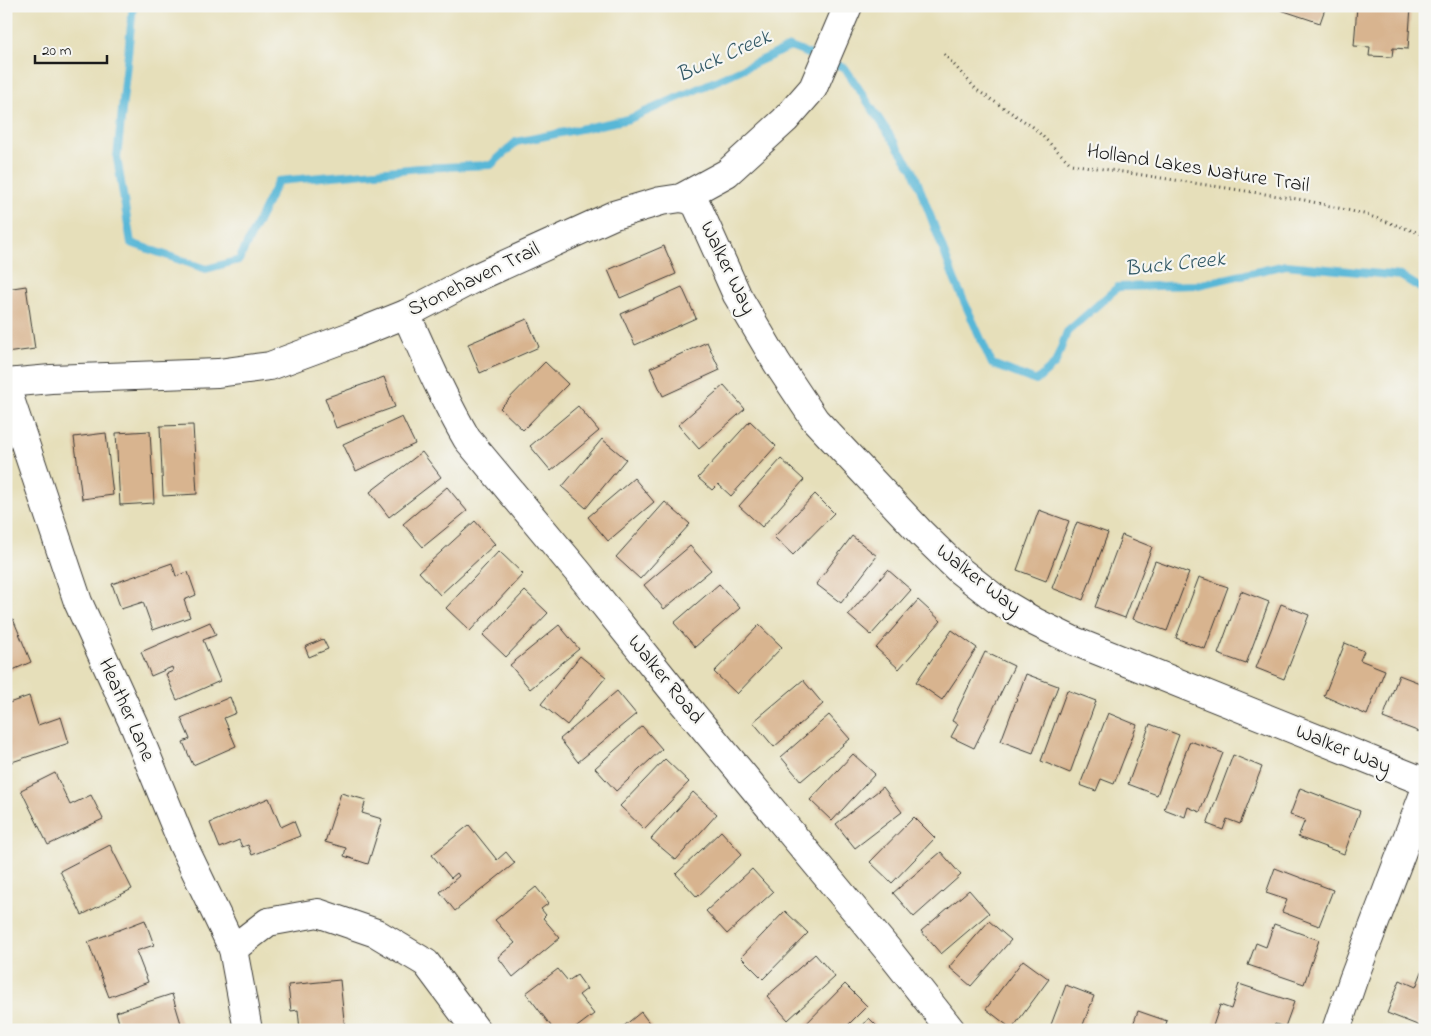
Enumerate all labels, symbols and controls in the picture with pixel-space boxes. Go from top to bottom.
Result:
water label: Buck Creek [672,21,778,92]
scale bar [35,32,108,64]
text: 20 m [42,40,72,62]
street label: Holland Lakes Nature Trail [1085,137,1311,201]
street label: Walker Way [690,216,763,321]
street label: Stonehaven Trail [403,235,545,325]
water label: Buck Creek [1123,244,1228,286]
street label: Walker Way [928,537,1027,624]
street label: Walker Road [620,629,711,731]
street label: Heather Lane [90,654,162,767]
street label: Walker Way [1290,717,1395,785]

